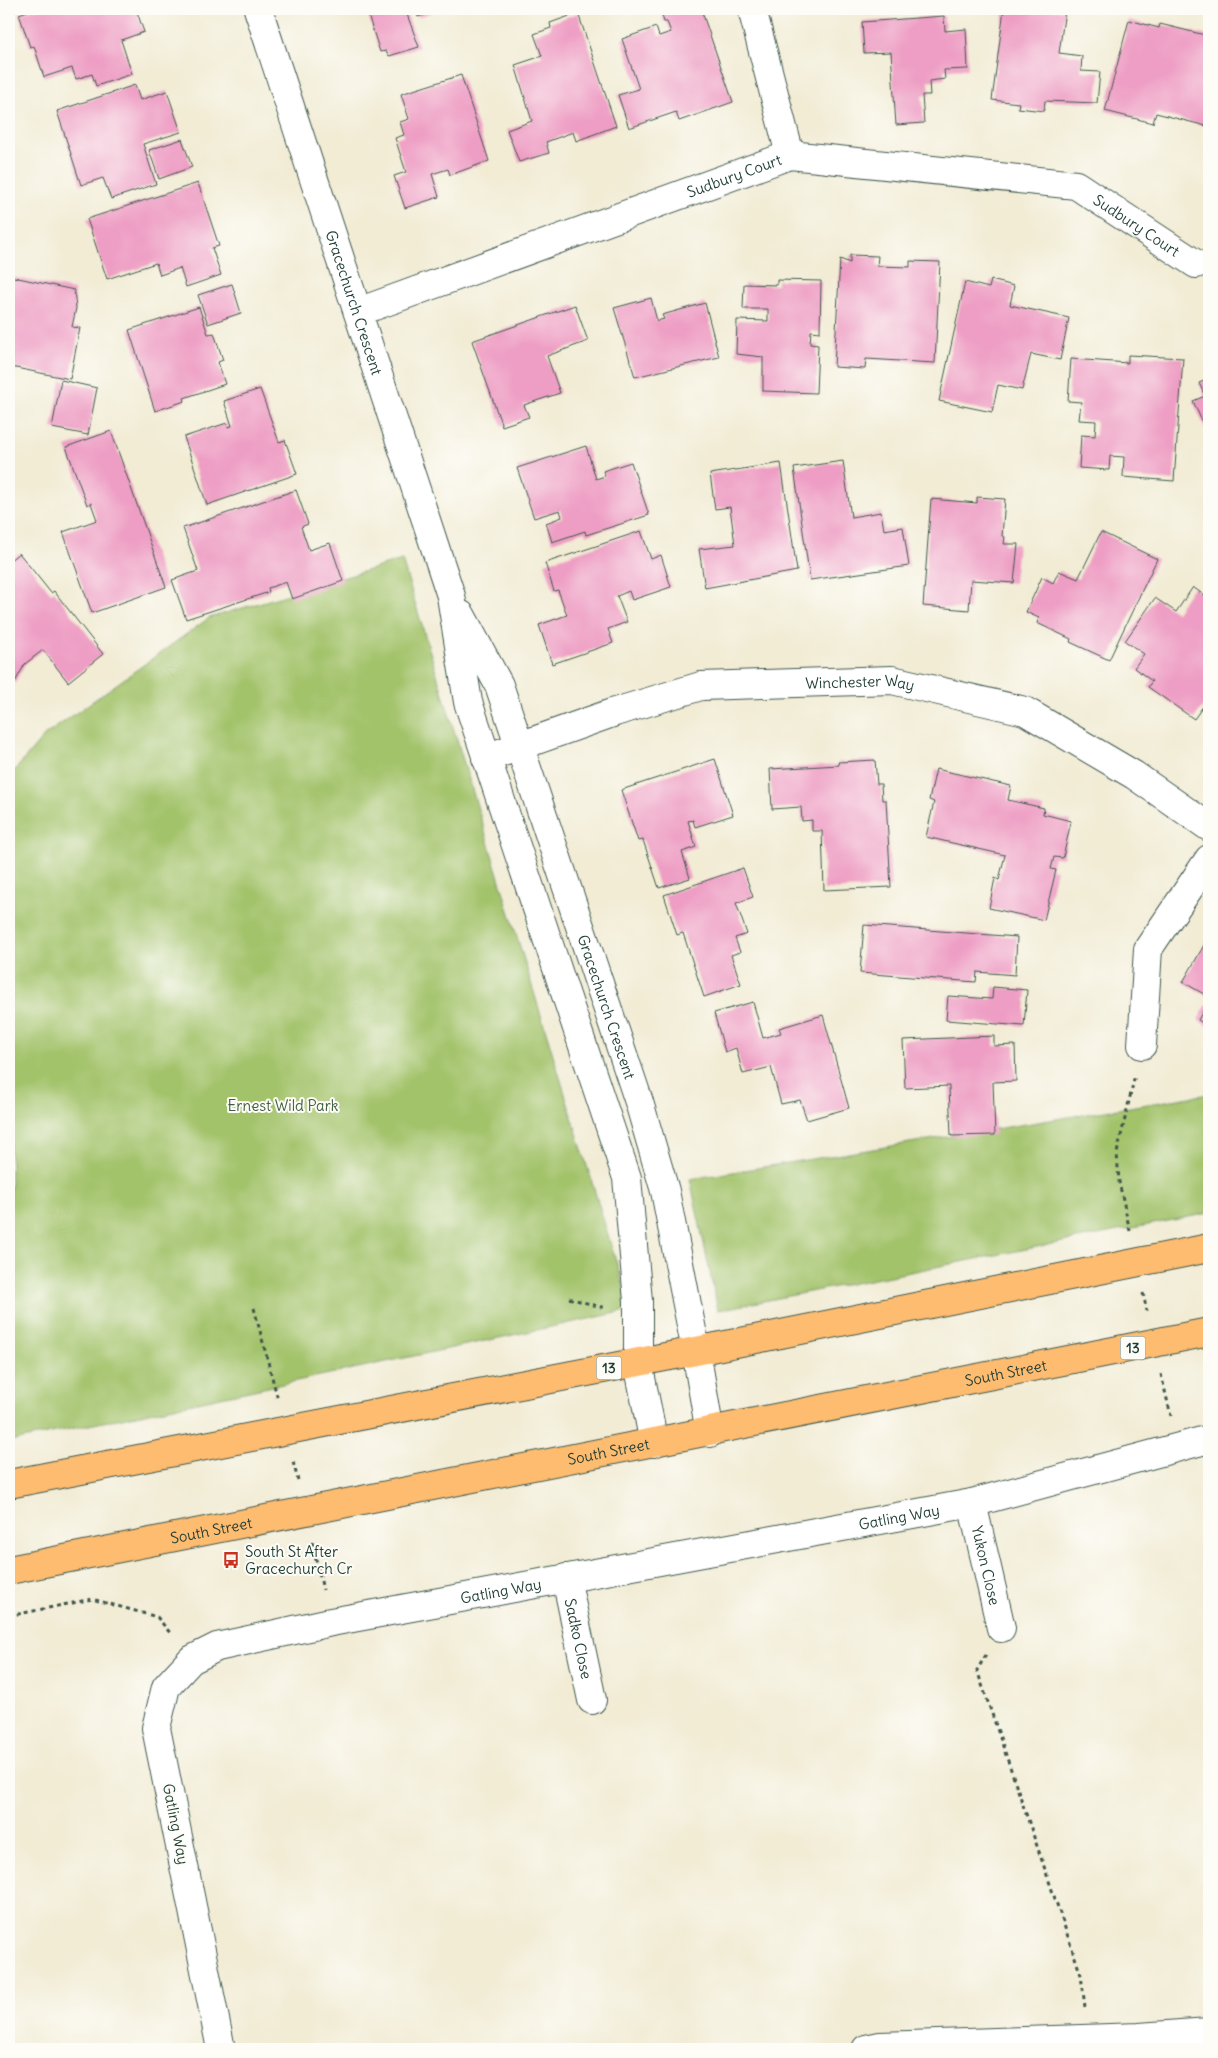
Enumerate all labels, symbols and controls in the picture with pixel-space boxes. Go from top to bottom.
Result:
street label: Sudbury Court [684,149,784,201]
street label: Sudbury Court [1090,190,1183,260]
street label: Gracechurch Crescent [322,228,387,377]
street label: Winchester Way [805,670,917,694]
street label: Gracechurch Crescent [574,932,640,1081]
park label: Ernest Wild Park [228,1096,339,1115]
road number: 13 [1120,1336,1146,1360]
street label: South Street [963,1355,1048,1390]
road number: 13 [596,1356,622,1380]
street label: South Street [566,1434,651,1469]
street label: Gatling Way [857,1500,941,1533]
street label: South Street [169,1513,254,1547]
street label: Yukon Close [968,1524,1005,1607]
place label: South St After Gracechurch Cr [245,1542,352,1578]
bus stop icon: South St After Gracechurch Cr [221,1550,241,1570]
street label: Gatling Way [459,1574,543,1607]
street label: Sadko Close [561,1597,597,1681]
street label: Gatling Way [159,1782,193,1866]

